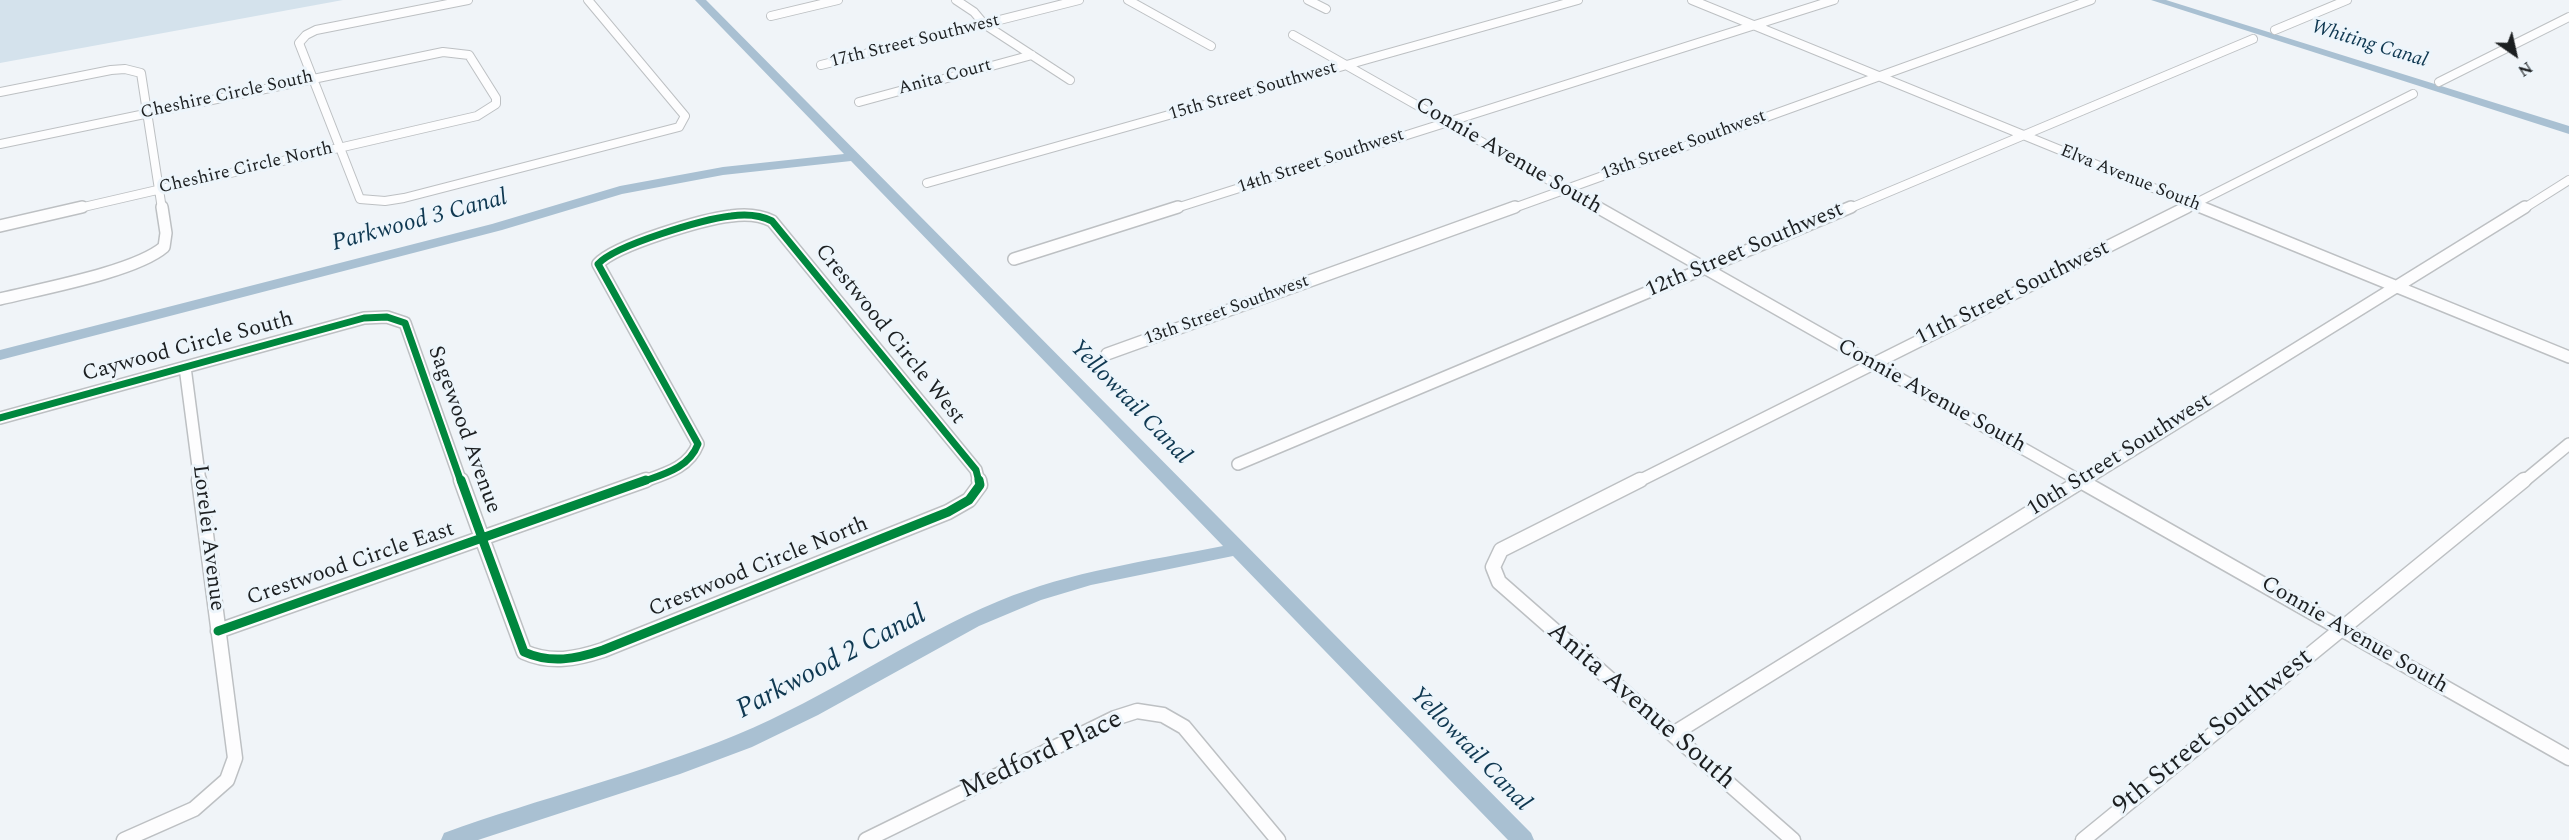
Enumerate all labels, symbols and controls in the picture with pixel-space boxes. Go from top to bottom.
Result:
street label: 17th Street Southwest [828,11,1002,73]
water label: Whiting Canal [2308,16,2430,74]
north arrow [2485,24,2545,84]
street label: Anita Court [896,55,994,101]
text: N [2513,55,2537,83]
street label: 15th Street Southwest [1167,58,1339,126]
street label: Cheshire Circle South [139,67,315,125]
street label: Connie Avenue South [1410,93,1606,221]
street label: 13th Street Southwest [1599,106,1769,186]
street label: 14th Street Southwest [1235,125,1407,199]
street label: Cheshire Circle North [157,139,335,199]
street label: Elva Avenue South [2057,141,2203,217]
water label: Parkwood 3 Canal [329,185,511,259]
street label: 12th Street Southwest [1642,197,1848,305]
street label: 11th Street Southwest [1912,236,2114,352]
street label: Crestwood Circle West [808,240,970,430]
street label: 13th Street Southwest [1142,271,1312,351]
street label: Caywood Circle South [80,307,296,389]
street label: Connie Avenue South [1832,334,2030,460]
water label: Yellowtail Canal [1062,335,1196,471]
street label: Sagewood Avenue [420,343,506,517]
street label: 10th Street Southwest [2023,389,2217,523]
street label: Lorelei Avenue [185,463,229,613]
street label: Crestwood Circle North [645,512,873,624]
street label: Crestwood Circle East [244,517,458,613]
street label: Connie Avenue South [2256,572,2452,700]
water label: Parkwood 2 Canal [731,600,933,728]
street label: Anita Avenue South [1539,616,1741,798]
street label: 9th Street Southwest [2108,643,2320,823]
water label: Yellowtail Canal [1402,682,1536,818]
street label: Medford Place [956,704,1128,808]

